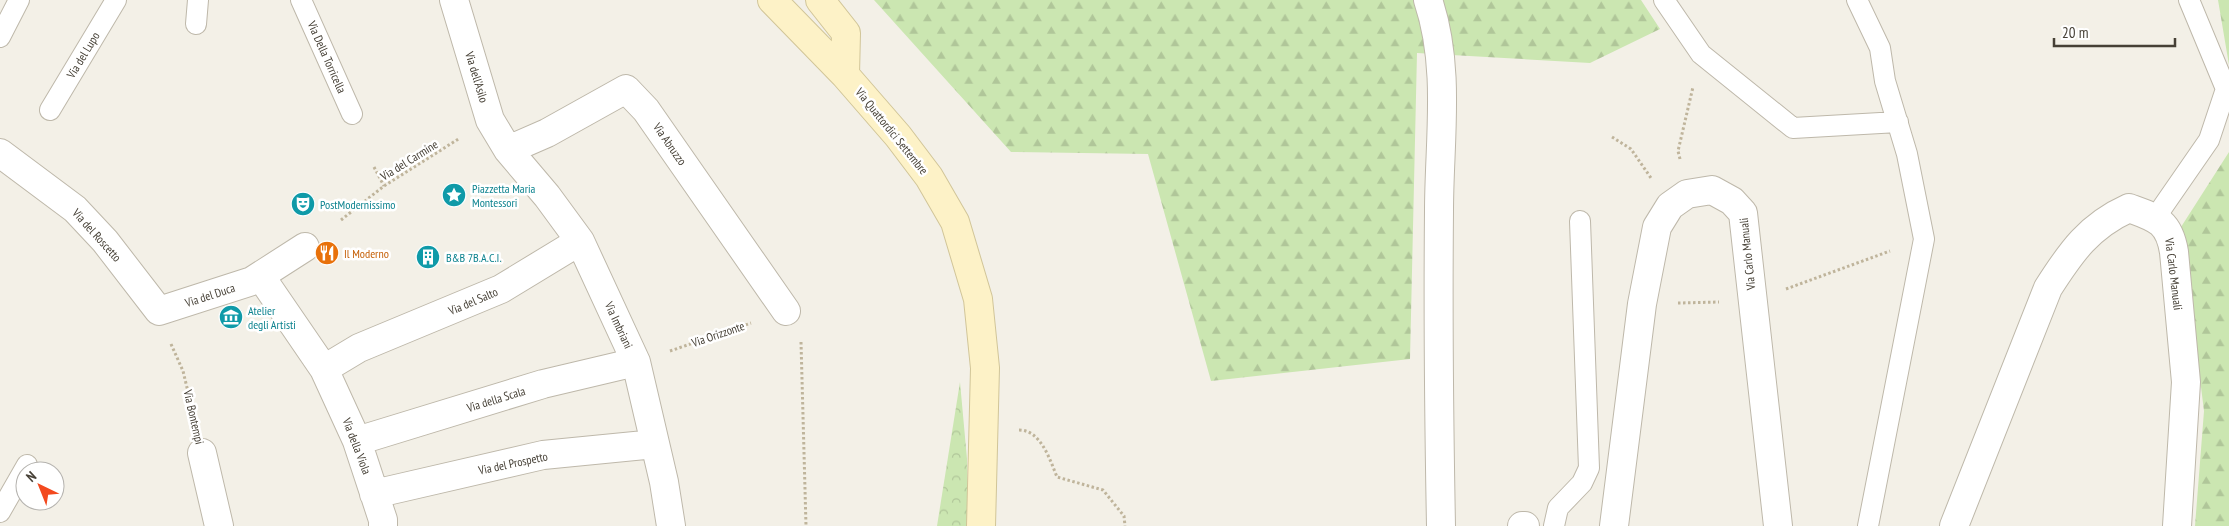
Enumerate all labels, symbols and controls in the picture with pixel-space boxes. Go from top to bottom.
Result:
scale bar [2054,15,2175,47]
street label: Via Della Torricella [304,18,350,96]
text: 20 m [2062,23,2088,42]
street label: Via del Lupo [63,29,103,82]
street label: Via dell'Asilo [462,49,492,104]
street label: Via Quattordici Settembre [852,84,932,177]
street label: Via Abruzzo [649,119,690,168]
street label: Via del Carmine [377,136,441,184]
place label: Piazzetta Maria Montessori [472,181,536,210]
place icon: Piazzetta Maria Montessori [441,182,467,208]
theatre icon: PostModernissimo [290,191,316,217]
place label: PostModernissimo [320,197,395,212]
street label: Via del Roscetto [69,205,125,265]
street label: Via Carlo Manuali [1736,217,1758,292]
street label: Via Carlo Manuali [2162,236,2186,311]
restaurant icon: Il Moderno [314,240,340,266]
building icon: B&B 7B.A.C.I. [415,244,441,270]
place label: Il Moderno [344,246,389,261]
place label: B&B 7B.A.C.I. [446,250,502,265]
street label: Via del Duca [182,280,237,310]
street label: Via del Salto [445,284,500,318]
street label: Via Imbriani [601,298,636,351]
place label: Atelier degli Artisti [248,303,296,332]
museum icon: Atelier degli Artisti [218,304,244,330]
street label: Via Orizzonte [689,318,747,350]
street label: Via della Scala [464,383,527,415]
street label: Via Bontempi [180,387,208,446]
street label: Via della Viola [339,415,375,477]
street label: Via del Prospetto [476,448,549,478]
north arrow [15,461,65,511]
text: N [22,467,40,486]

